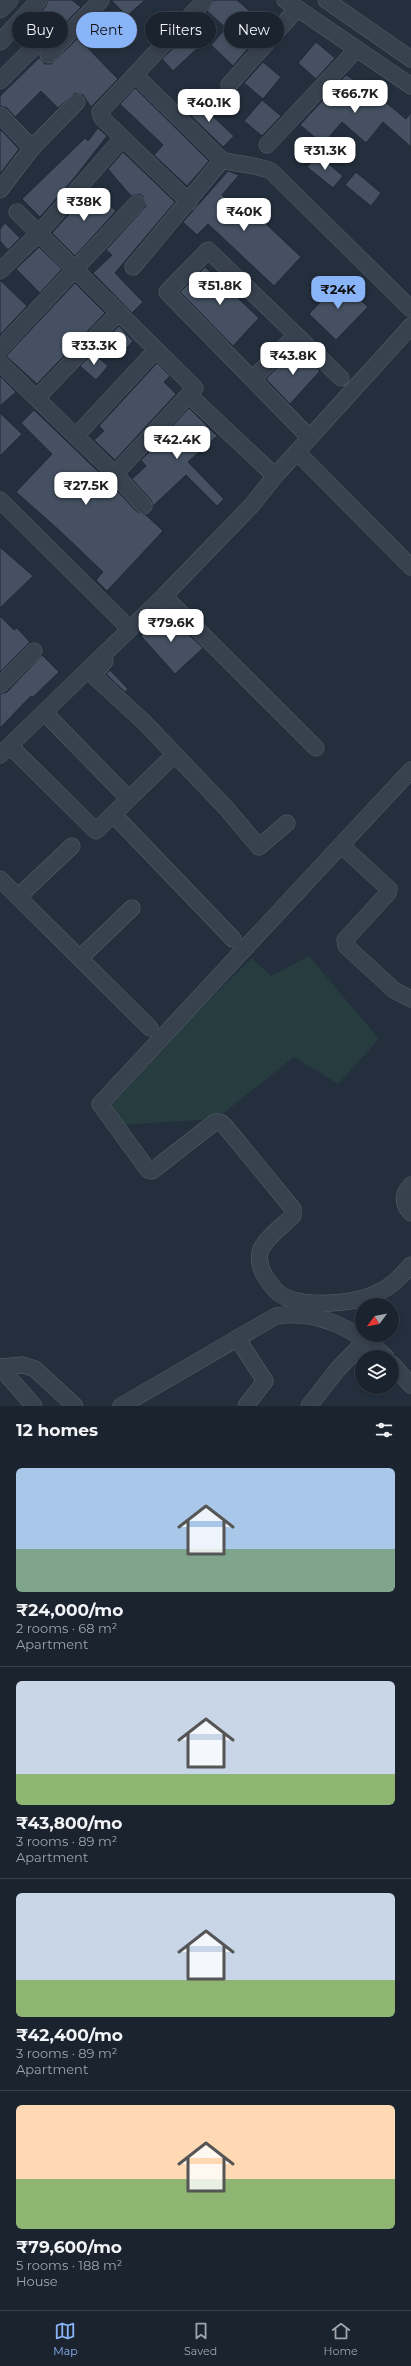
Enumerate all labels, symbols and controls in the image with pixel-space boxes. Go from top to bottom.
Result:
chip: Buy [12,12,68,48]
chip: Rent [76,12,137,48]
chip: Filters [145,12,216,48]
chip: New [224,12,284,48]
pin: ₹66.7K [322,80,388,114]
text: ₹66.7K [332,85,378,101]
pin: ₹40.1K [176,89,242,123]
text: ₹40.1K [187,94,231,110]
pin: ₹31.3K [292,137,358,171]
text: ₹31.3K [303,142,347,158]
pin: ₹38K [60,188,108,222]
text: ₹38K [66,193,102,209]
pin: ₹40K [220,198,268,232]
text: ₹40K [226,203,262,219]
pin: ₹51.8K [187,272,253,306]
pin: ₹24K [314,276,362,310]
text: ₹51.8K [198,277,242,293]
text: ₹24K [320,281,356,297]
pin: ₹33.3K [61,332,127,366]
text: ₹33.3K [71,337,117,353]
pin: ₹43.8K [260,342,326,376]
text: ₹43.8K [269,347,317,363]
pin: ₹42.4K [144,426,210,460]
text: ₹42.4K [153,431,201,447]
pin: ₹27.5K [53,472,119,506]
text: ₹27.5K [63,477,109,493]
pin: ₹79.6K [138,609,204,643]
text: ₹79.6K [148,614,194,630]
north arrow [355,1298,399,1342]
map controls [355,1298,399,1394]
button: layers [355,1350,399,1394]
icon: filters [373,1419,395,1441]
text: 12 homes [16,1420,98,1440]
icon: home [170,1494,242,1566]
text: ₹24,000/mo [16,1600,123,1620]
text: 2 rooms · 68 m² [16,1620,117,1636]
text: Apartment [16,1636,88,1652]
icon: home [170,1707,242,1779]
text: ₹43,800/mo [16,1813,122,1833]
text: 3 rooms · 89 m² [16,1833,117,1849]
text: Apartment [16,1849,88,1865]
icon: home [170,1919,242,1991]
text: ₹42,400/mo [16,2025,123,2045]
text: 3 rooms · 89 m² [16,2045,117,2061]
text: Apartment [16,2061,88,2077]
icon: home [170,2131,242,2203]
text: ₹79,600/mo [16,2237,122,2257]
text: 5 rooms · 188 m² [16,2257,122,2273]
text: House [16,2273,58,2289]
tab: Map [53,2320,78,2358]
tab: Saved [184,2320,217,2358]
tab: Home [324,2320,358,2358]

